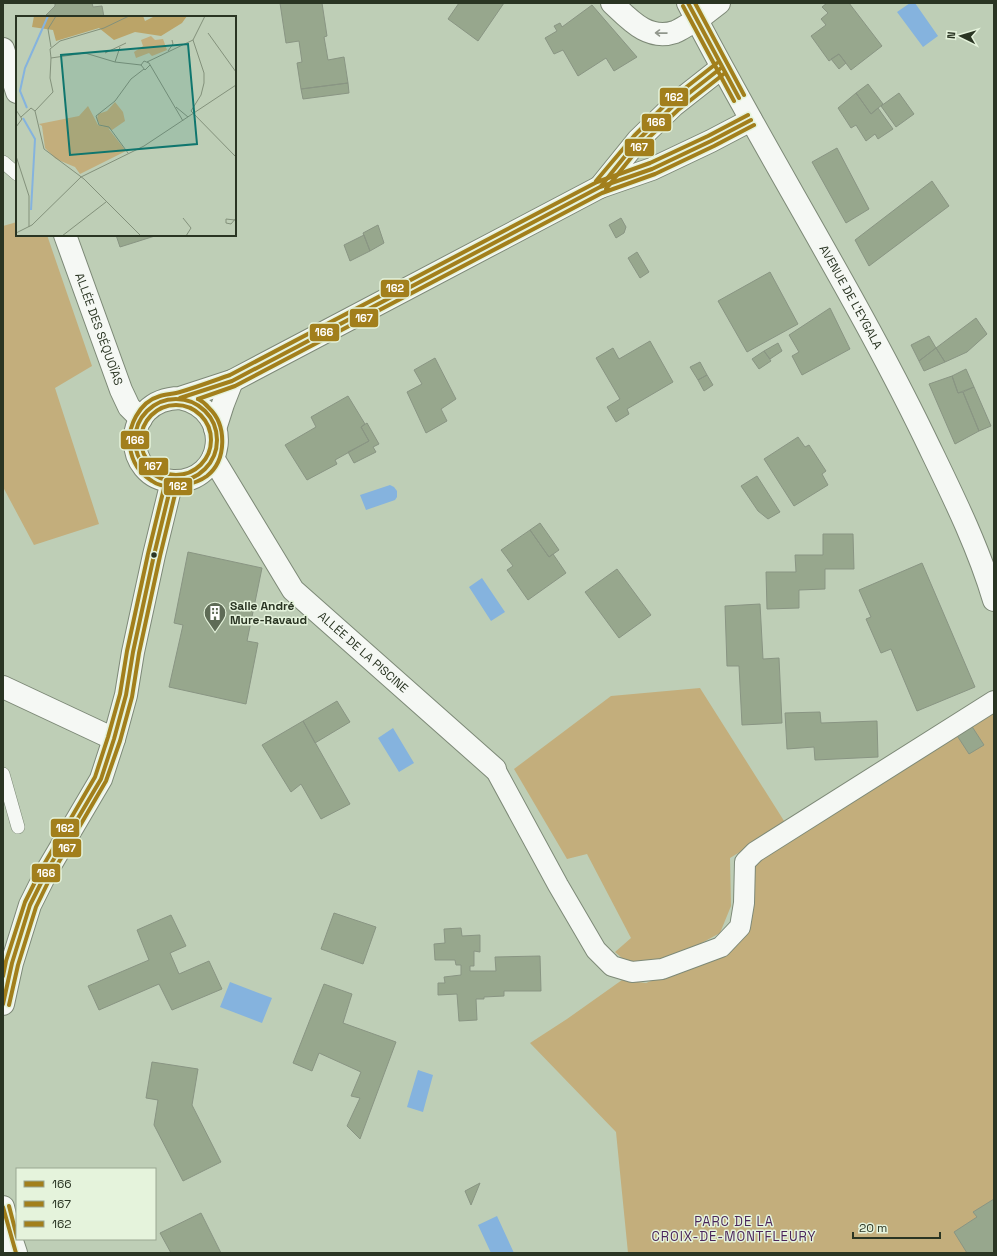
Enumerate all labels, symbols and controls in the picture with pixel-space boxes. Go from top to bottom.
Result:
inset map [16,16,236,236]
north arrow [941,16,981,56]
one-way arrow [655,29,668,37]
text: N [944,31,958,39]
line badge: 162 [659,87,689,107]
text: 162 [665,90,684,104]
line badge: 166 [641,113,672,132]
text: 166 [647,115,665,129]
line badge: 167 [624,138,655,157]
text: 167 [630,140,648,154]
street label: AVENUE DE L'EYGALA [816,242,886,352]
street label: ALLÉE DES SÉQUOÏAS [71,271,127,387]
line badge: 162 [380,279,410,298]
text: 162 [386,281,405,295]
line badge: 167 [349,308,379,328]
text: 167 [355,311,373,325]
line badge: 166 [309,323,340,342]
text: 166 [315,325,333,339]
line badge: 166 [120,430,150,450]
text: 166 [126,433,144,447]
line badge: 167 [138,457,169,476]
text: 167 [144,459,162,473]
line badge: 162 [163,477,193,496]
text: 162 [169,479,188,493]
unlabelled marker [149,550,159,560]
place label: Salle André Mure-Ravaud [230,598,307,628]
building icon: Salle André Mure-Ravaud [202,600,228,633]
street label: ALLÉE DE LA PISCINE [315,608,412,696]
line badge: 162 [50,818,80,838]
text: 162 [56,821,75,835]
line badge: 167 [52,838,82,858]
text: 167 [58,841,76,855]
line badge: 166 [31,863,61,883]
text: 166 [37,866,55,880]
legend [16,1168,156,1240]
text: 166 [52,1176,72,1192]
text: 167 [52,1196,71,1212]
district label: PARC DE LA CROIX-DE-MONTFLEURY [651,1213,817,1245]
scale bar [853,1214,940,1240]
text: 162 [52,1216,72,1232]
text: 20 m [859,1220,887,1236]

